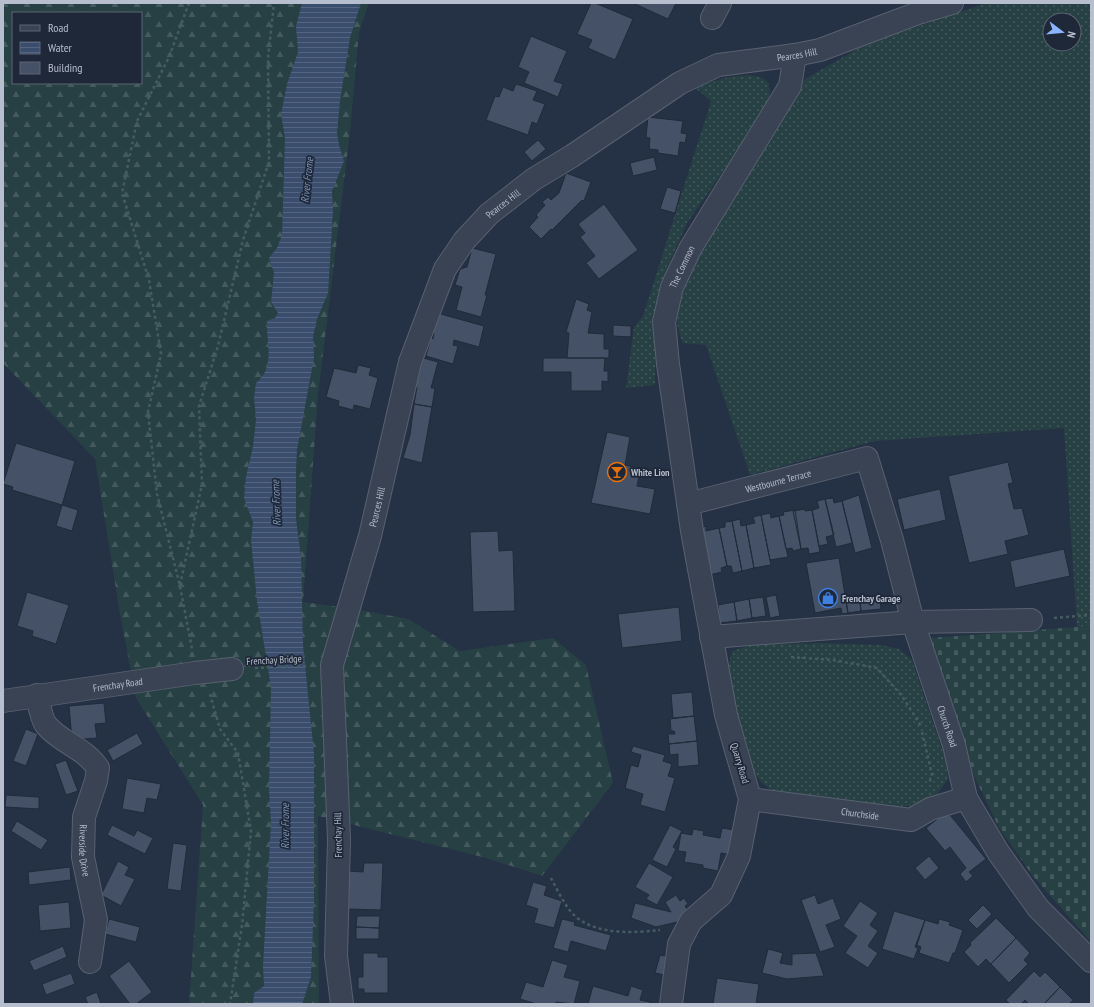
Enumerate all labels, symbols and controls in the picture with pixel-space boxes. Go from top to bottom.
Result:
legend [12,12,142,84]
north arrow [1042,12,1082,52]
text: Road [48,20,68,35]
text: N [1064,30,1079,40]
text: Water [48,40,73,55]
street label: Pearces Hill [776,44,819,64]
text: Building [48,60,83,75]
water label: River Frome [298,155,317,204]
street label: Pearces Hill [482,185,523,220]
street label: The Common [666,243,697,290]
bar icon: White Lion [606,461,628,483]
place label: White Lion [630,466,670,479]
street label: Westbourne Terrace [744,466,812,496]
water label: River Frome [268,478,284,526]
street label: Pearces Hill [366,485,388,528]
shop icon: Frenchay Garage [817,587,839,609]
place label: Frenchay Garage [842,592,901,605]
street label: Frenchay Bridge [246,652,302,668]
street label: Frenchay Road [92,674,144,694]
street label: Church Road [935,704,961,749]
street label: Quarry Road [728,741,752,785]
water label: River Frome [278,802,292,849]
street label: Churchside [840,804,880,822]
street label: Frenchay Hill [331,812,345,858]
street label: Riverside Drive [76,824,93,877]

